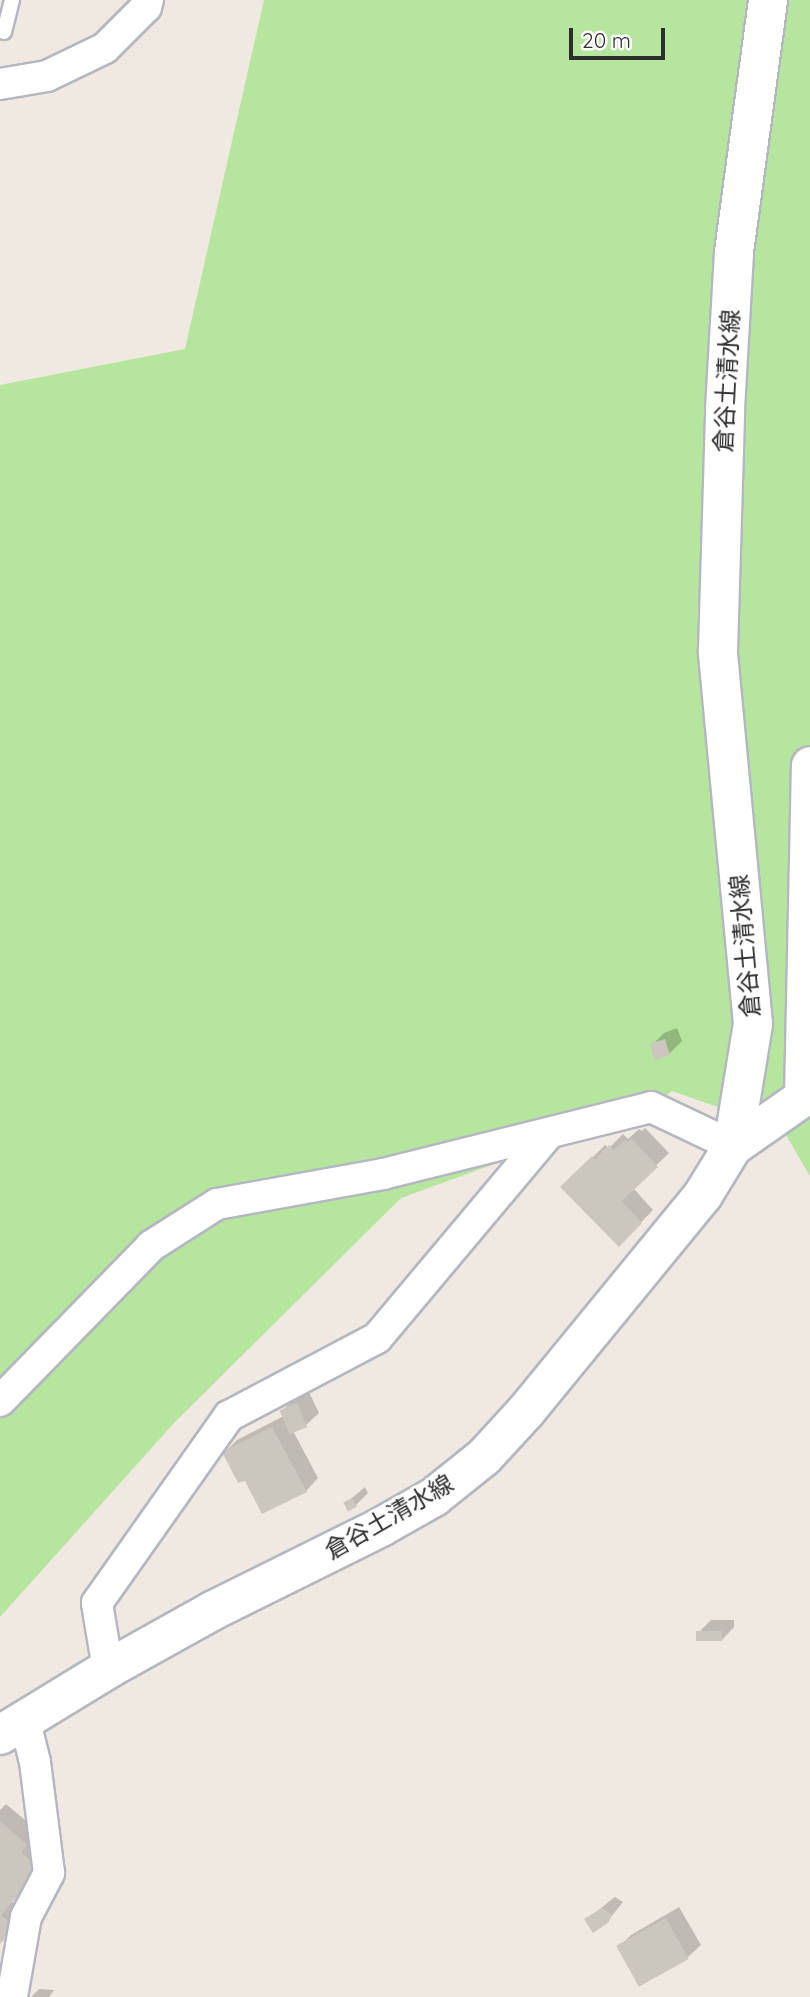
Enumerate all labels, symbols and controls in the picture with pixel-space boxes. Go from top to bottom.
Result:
scale bar [572,14,668,58]
text: 20 m [582,27,631,53]
street label: 倉谷土清水線 [709,308,745,454]
street label: 倉谷土清水線 [724,873,766,1019]
street label: 倉谷土清水線 [319,1469,459,1565]

